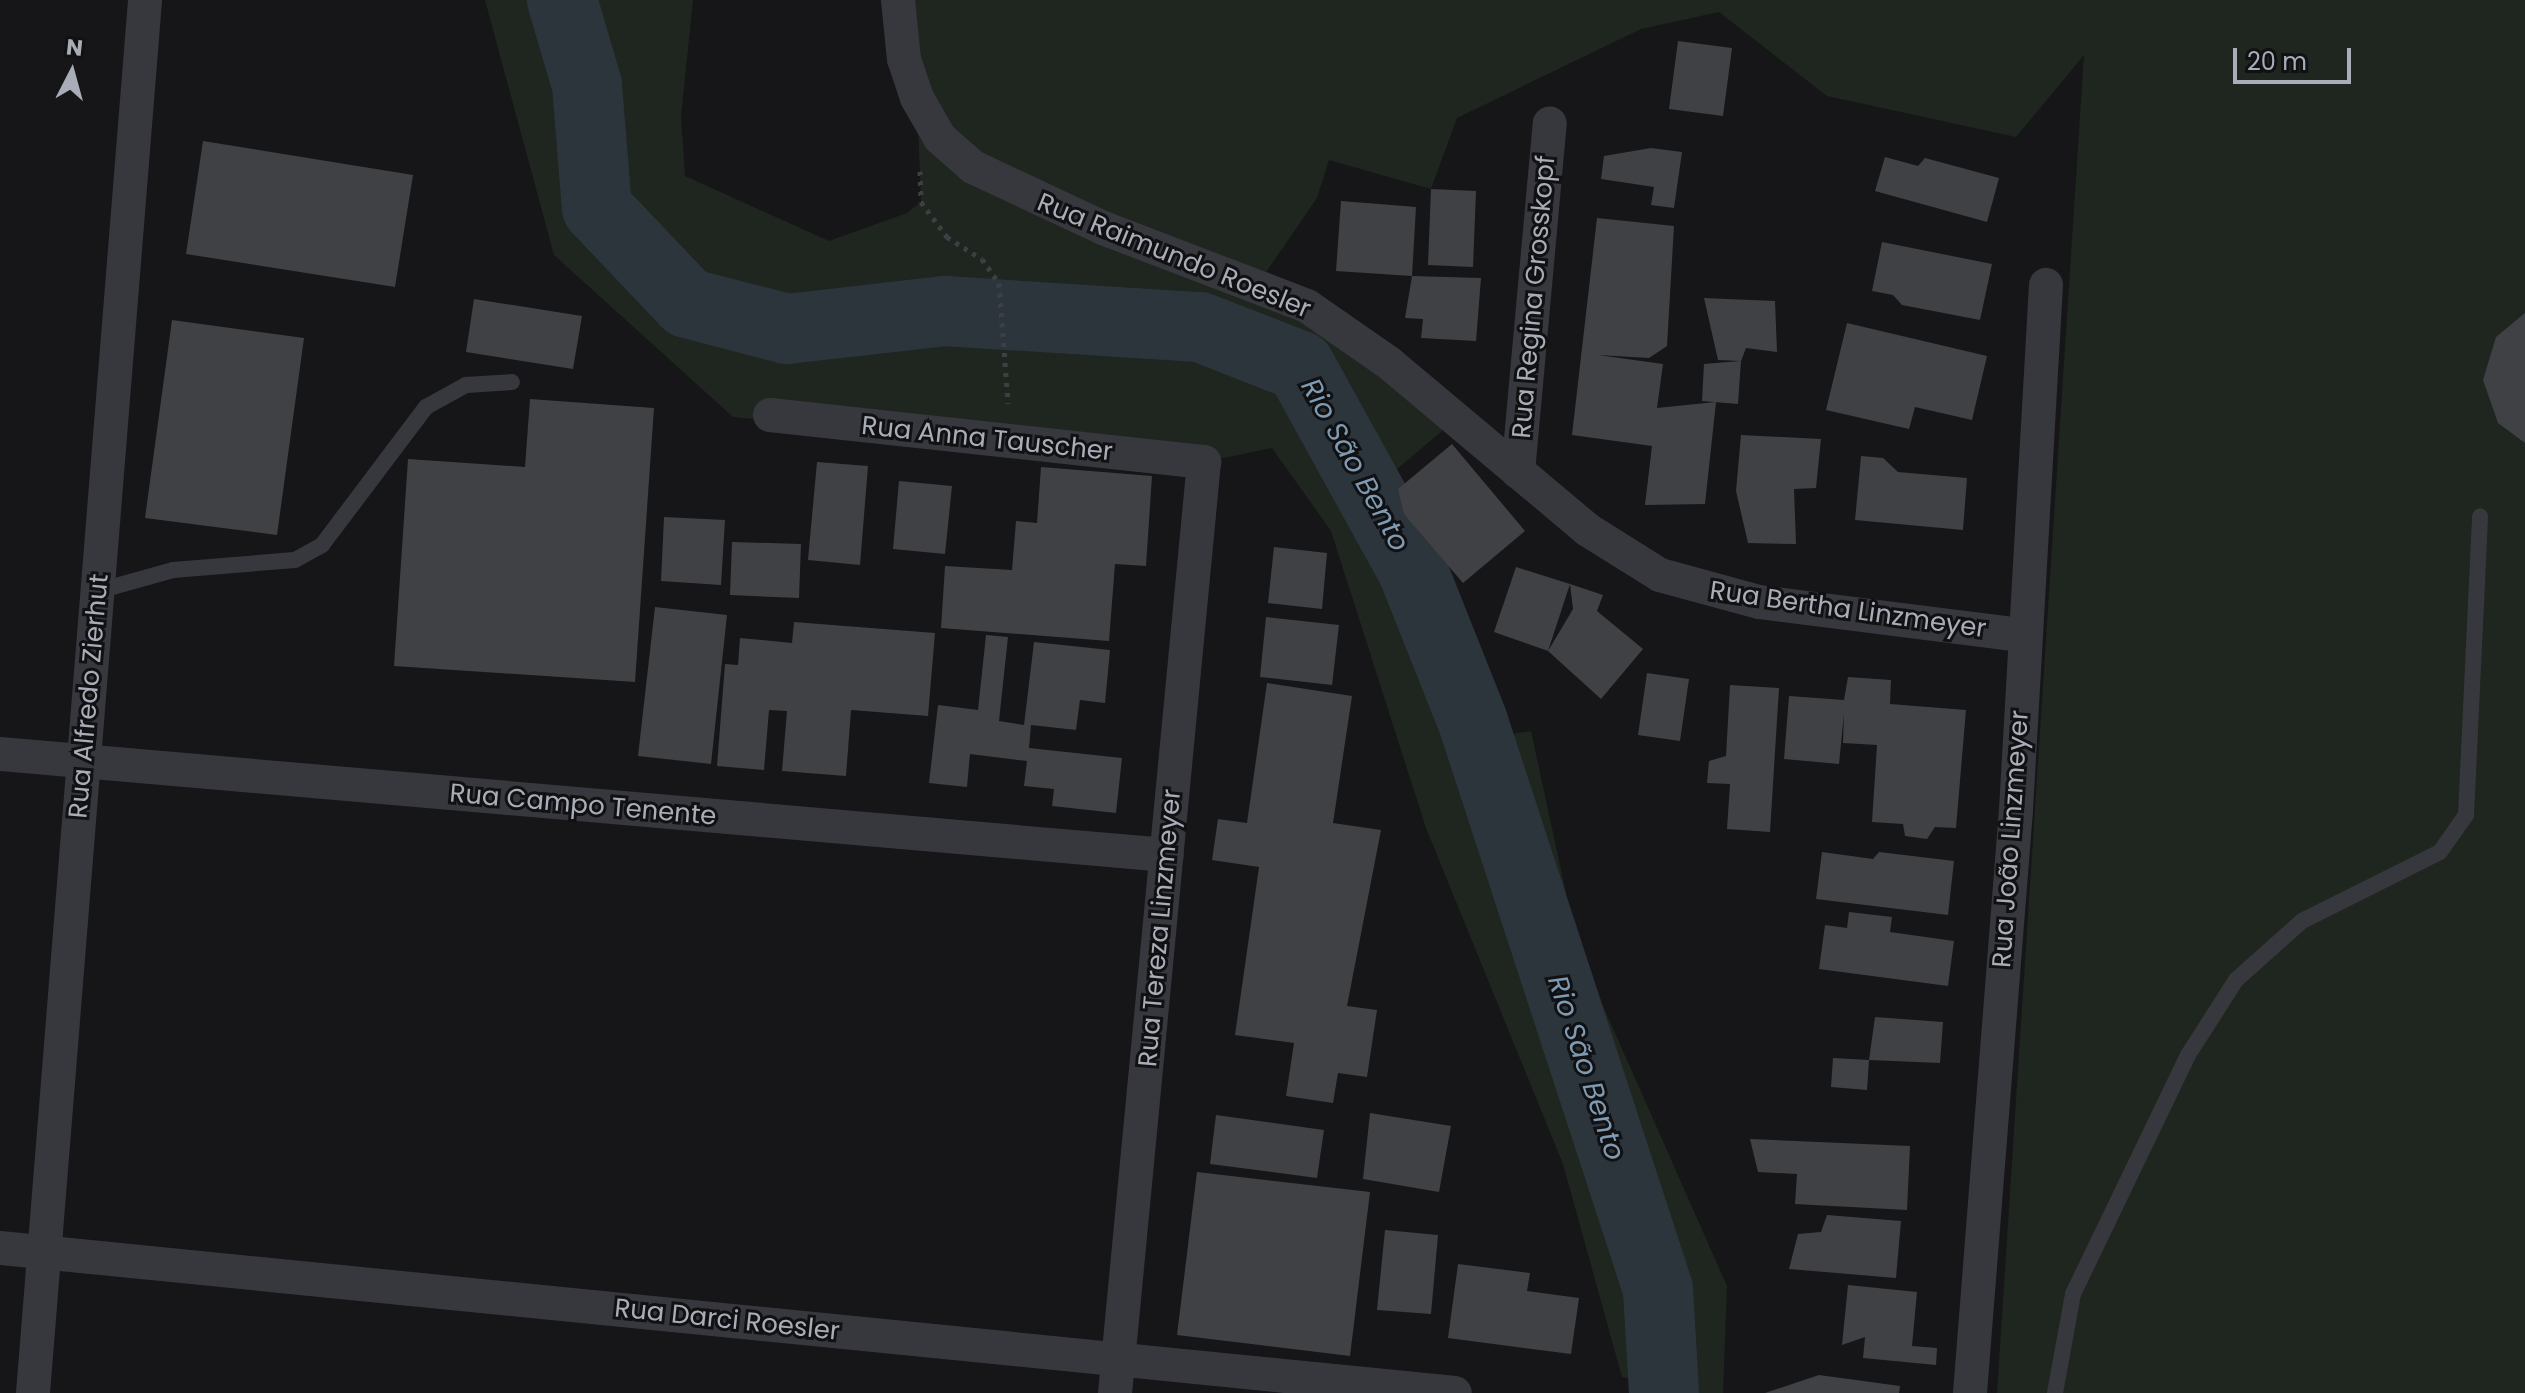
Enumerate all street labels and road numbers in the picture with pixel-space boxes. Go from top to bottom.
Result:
street label: Rua Regina Grosskopf [1506,154,1562,440]
street label: Rua Raimundo Roesler [1033,187,1315,325]
street label: Rua Anna Tauscher [860,410,1114,468]
street label: Rua Alfredo Zierhut [63,572,115,820]
street label: Rua Bertha Linzmeyer [1708,575,1988,645]
street label: Rua João Linzmeyer [1986,709,2036,969]
street label: Rua Campo Tenente [448,778,718,832]
street label: Rua Tereza Linzmeyer [1132,788,1188,1068]
street label: Rua Darci Roesler [613,1293,841,1347]

